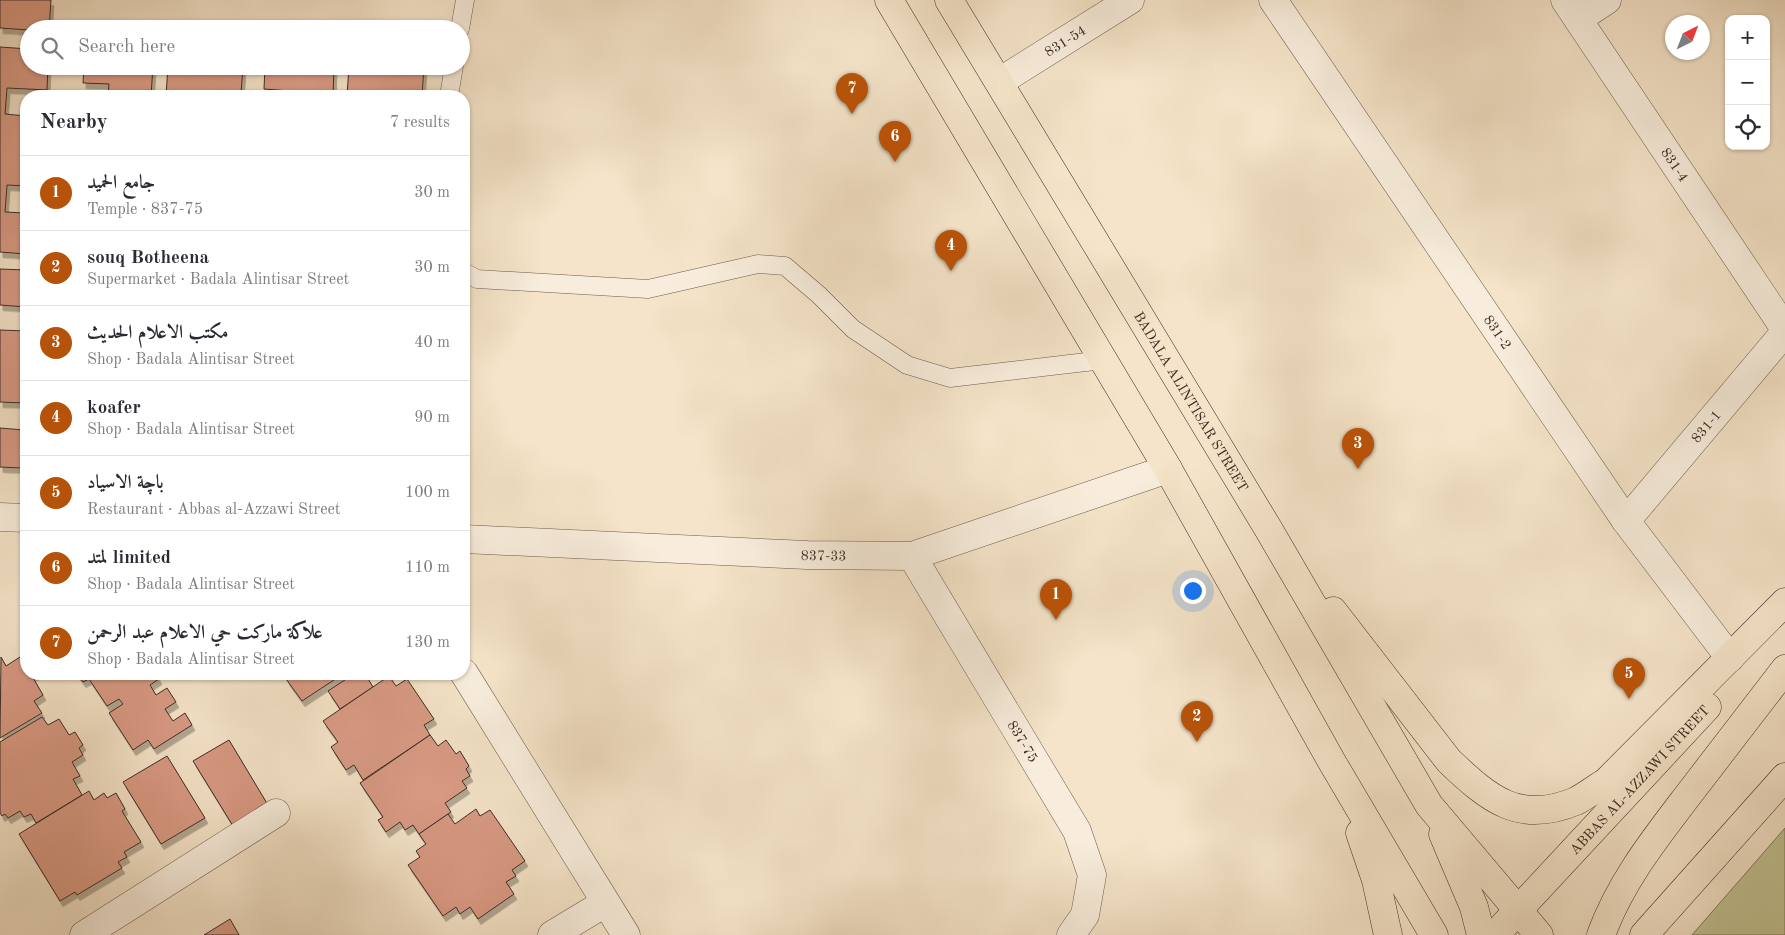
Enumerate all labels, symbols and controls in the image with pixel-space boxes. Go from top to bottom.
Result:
north arrow [1665,15,1710,60]
map controls [1725,15,1770,150]
button: + [1725,15,1770,60]
search box [20,20,470,75]
street label: 831-54 [1043,23,1089,60]
icon: search [38,34,66,62]
text: Search here [78,38,175,57]
button: − [1725,60,1770,105]
pin: 7 [836,73,868,114]
button: locate [1725,105,1770,150]
text: Nearby [40,112,108,133]
text: 7 results [390,115,450,131]
pin: 6 [879,121,911,162]
street label: 831-4 [1658,146,1691,185]
text: جامع الحميد [87,174,155,193]
text: 1 [51,185,61,201]
text: 30 m [414,185,450,201]
text: Temple · 837-75 [87,202,203,218]
pin: 4 [935,230,967,271]
text: souq Botheena [87,249,209,268]
text: 2 [51,260,61,276]
text: 30 m [414,260,450,276]
text: Supermarket · Badala Alintisar Street [87,272,349,288]
street label: BADALA ALINTISAR STREET [1131,310,1250,494]
street label: 831-2 [1481,313,1513,352]
text: مكتب الاعلام الحديث [87,324,228,343]
text: 3 [51,335,61,351]
text: 40 m [414,335,450,351]
text: Shop · Badala Alintisar Street [87,352,295,368]
text: koafer [87,399,141,418]
street label: 831-1 [1689,408,1724,446]
text: 4 [51,410,61,426]
text: 90 m [414,410,450,426]
text: Shop · Badala Alintisar Street [87,422,295,438]
pin: 3 [1342,428,1374,469]
text: باچة الاسياد [87,474,164,493]
text: 5 [51,485,61,501]
text: 100 m [405,485,450,501]
text: Restaurant · Abbas al-Azzawi Street [87,502,340,518]
text: لمتد limited [87,549,171,568]
street label: 837-33 [800,549,847,563]
text: 6 [51,560,61,576]
text: 110 m [405,560,450,576]
text: Shop · Badala Alintisar Street [87,577,295,593]
your location [1180,578,1206,604]
pin: 1 [1040,579,1072,620]
text: علاكة ماركت حي الاعلام عبد الرحمن [87,624,323,643]
text: 7 [51,635,61,651]
text: 130 m [405,635,450,651]
text: Shop · Badala Alintisar Street [87,652,295,668]
pin: 5 [1613,658,1645,699]
pin: 2 [1181,701,1213,742]
street label: ABBAS AL-AZZAWI STREET [1568,703,1713,858]
street label: 837-75 [1004,718,1040,765]

